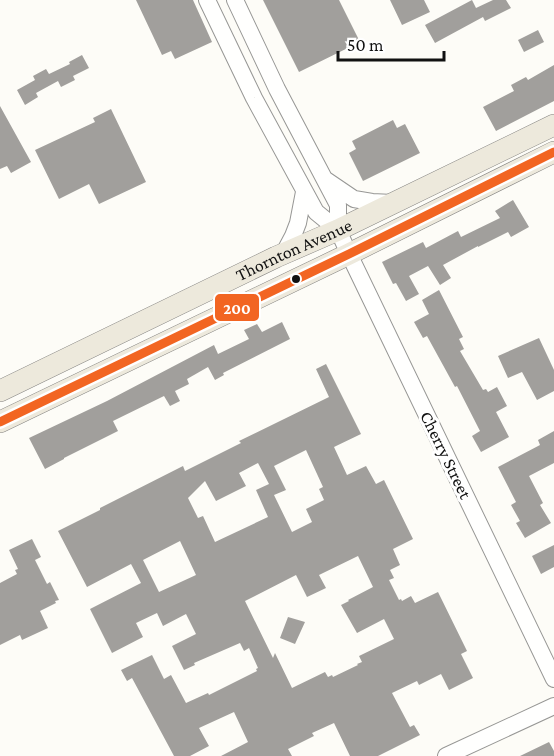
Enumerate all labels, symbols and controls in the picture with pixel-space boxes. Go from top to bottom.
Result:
scale bar [338,24,444,62]
text: 50 m [347,35,384,55]
street label: Thornton Avenue [233,215,355,285]
unlabelled marker [290,273,302,285]
line badge: 200 [214,293,260,322]
text: 200 [223,300,251,317]
street label: Cherry Street [416,408,476,503]

